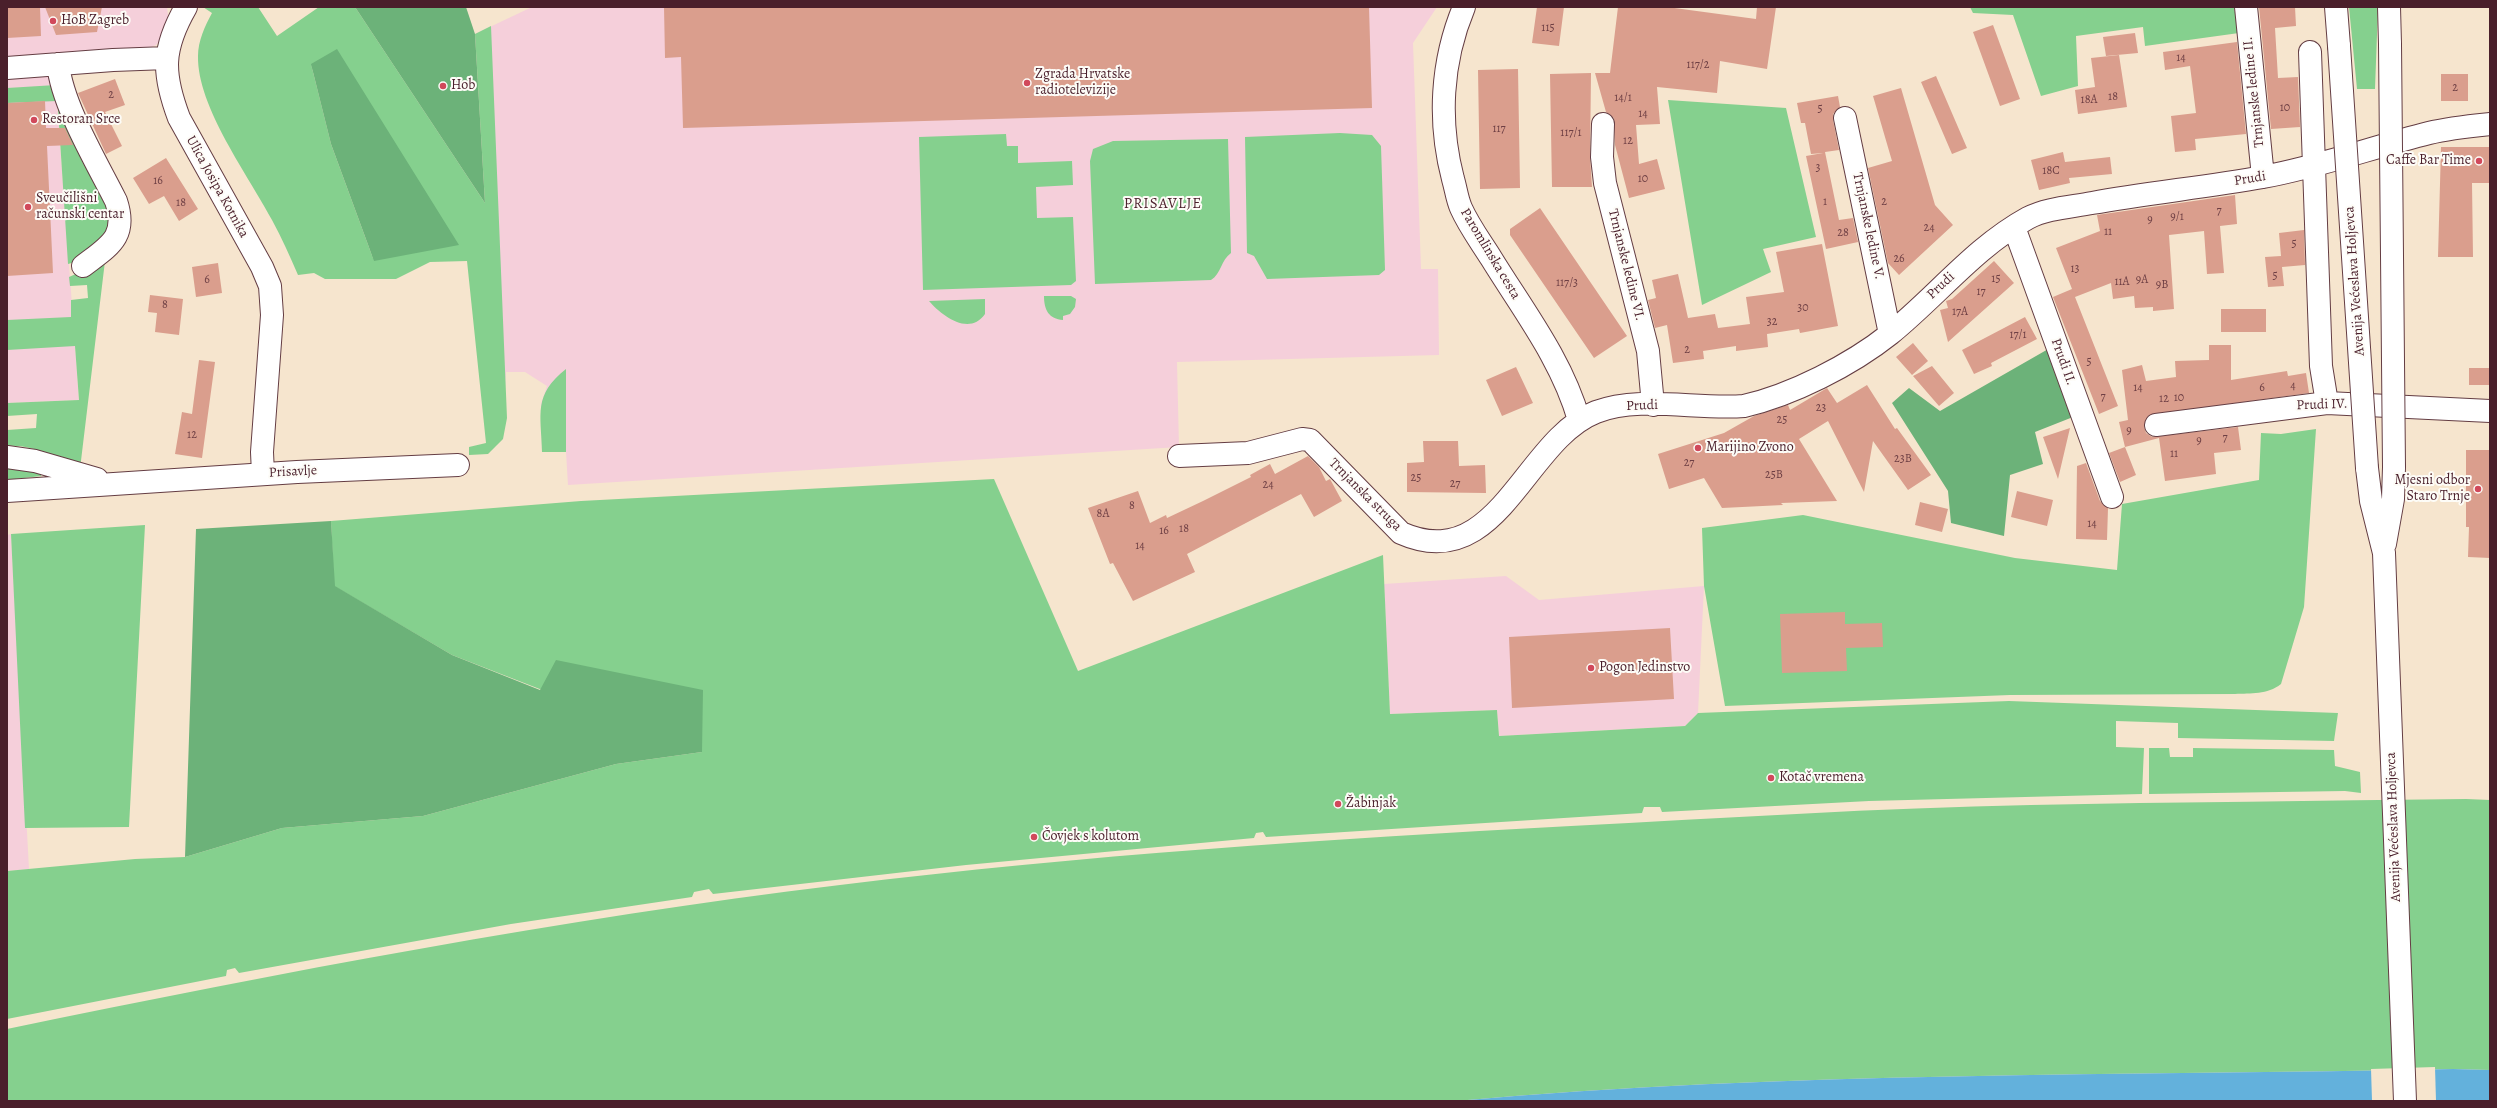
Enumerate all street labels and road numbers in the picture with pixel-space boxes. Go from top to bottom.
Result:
street label: Trnjanske ledine II. [2240,36,2268,148]
street label: Ulica Josipa Kotnika [182,133,252,241]
street label: Prudi [2233,168,2267,190]
street label: Trnjanske ledine V. [1848,171,1888,281]
street label: Paromlinska cesta [1456,205,1524,303]
street label: Avenija Većeslava Holjevca [2341,206,2369,356]
street label: Trnjanske ledine VI. [1604,207,1648,323]
street label: Prudi [1924,269,1958,303]
street label: Prudi II. [2047,336,2079,388]
street label: Prudi IV. [2296,396,2348,414]
street label: Prudi [1626,397,1658,415]
street label: Trnjanska struga [1325,455,1405,535]
street label: Prisavlje [268,462,318,482]
street label: Avenija Većeslava Holjevca [2383,752,2405,902]

